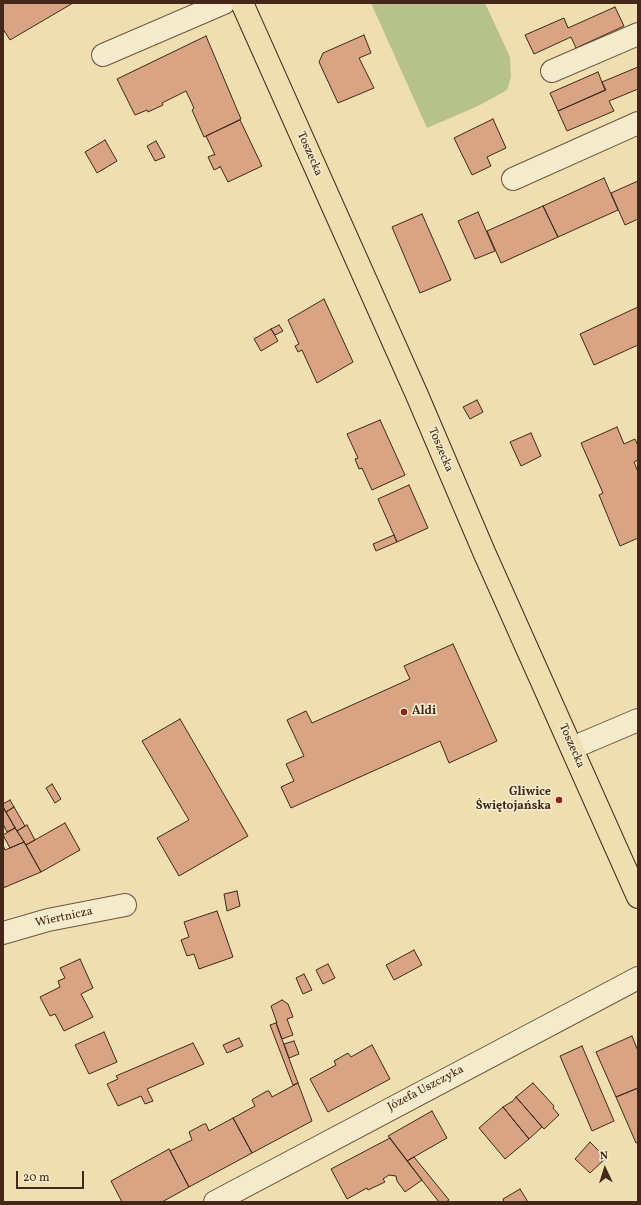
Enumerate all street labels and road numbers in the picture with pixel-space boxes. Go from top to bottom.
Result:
street label: Toszecka [293,130,325,178]
street label: Toszecka [424,426,456,474]
street label: Toszecka [555,722,587,770]
street label: Wiertnicza [34,905,94,931]
street label: Józefa Uszczyka [385,1063,467,1115]

